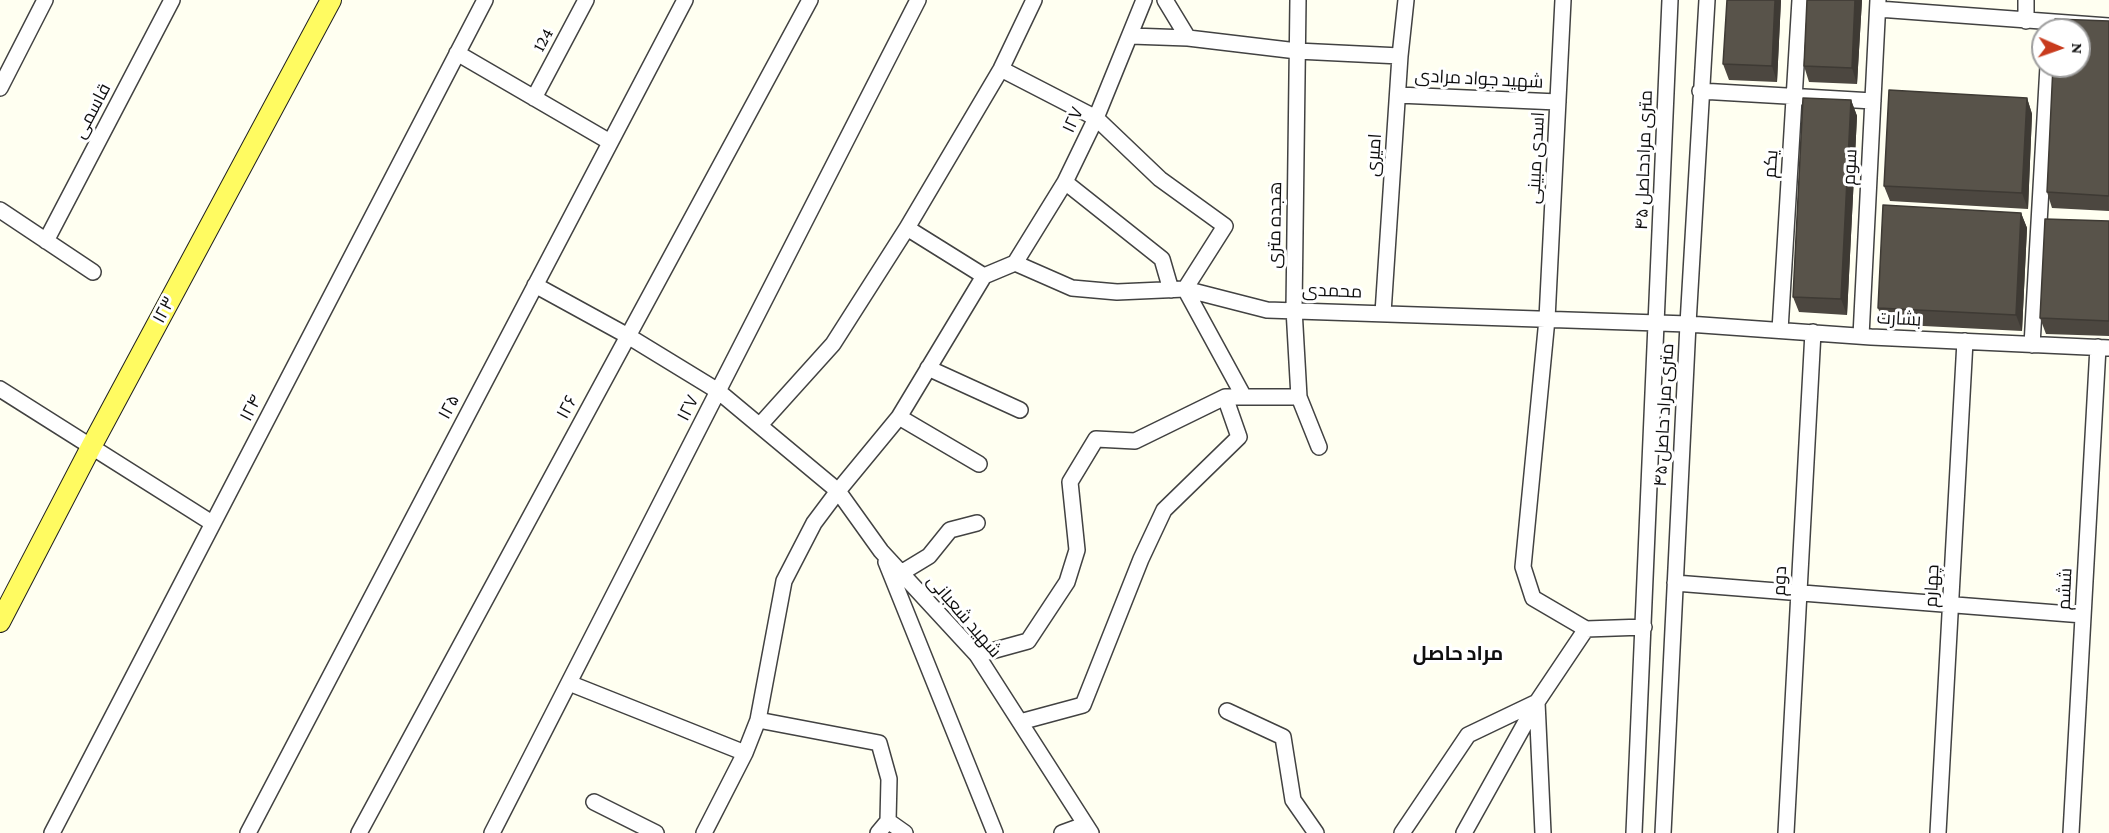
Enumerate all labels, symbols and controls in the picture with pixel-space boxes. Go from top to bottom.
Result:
north arrow [2031,18,2091,78]
street label: 124 [528,24,558,56]
text: N [2069,43,2086,54]
street label: شهید جواد مرادی [1414,65,1544,93]
street label: قاسمی [69,80,115,142]
street label: ۴۵ متری مرادحاصل [1631,90,1657,230]
street label: ۱۲۷ [1058,104,1088,136]
street label: اسدی مبینی [1523,111,1549,205]
street label: امیری [1362,133,1386,177]
street label: سوم [1838,148,1862,186]
street label: یکم [1759,149,1783,179]
street label: هجده متری [1263,181,1287,269]
street label: محمدی [1301,279,1363,303]
street label: ۱۲۳ [148,293,180,327]
street label: بشارت [1876,307,1922,331]
street label: ۴۵ متری مراد حاصل [1649,343,1679,487]
street label: ۱۲۴ [235,391,267,425]
street label: ۱۲۵ [434,391,464,423]
street label: ۱۲۶ [552,391,582,423]
street label: ۱۲۷ [672,391,704,425]
street label: چهارم [1920,564,1944,608]
street label: دوم [1768,566,1792,596]
street label: ششم [2053,567,2077,611]
street label: شهید شعبانی [922,570,1006,662]
district label: مراد حاصل [1413,642,1503,666]

